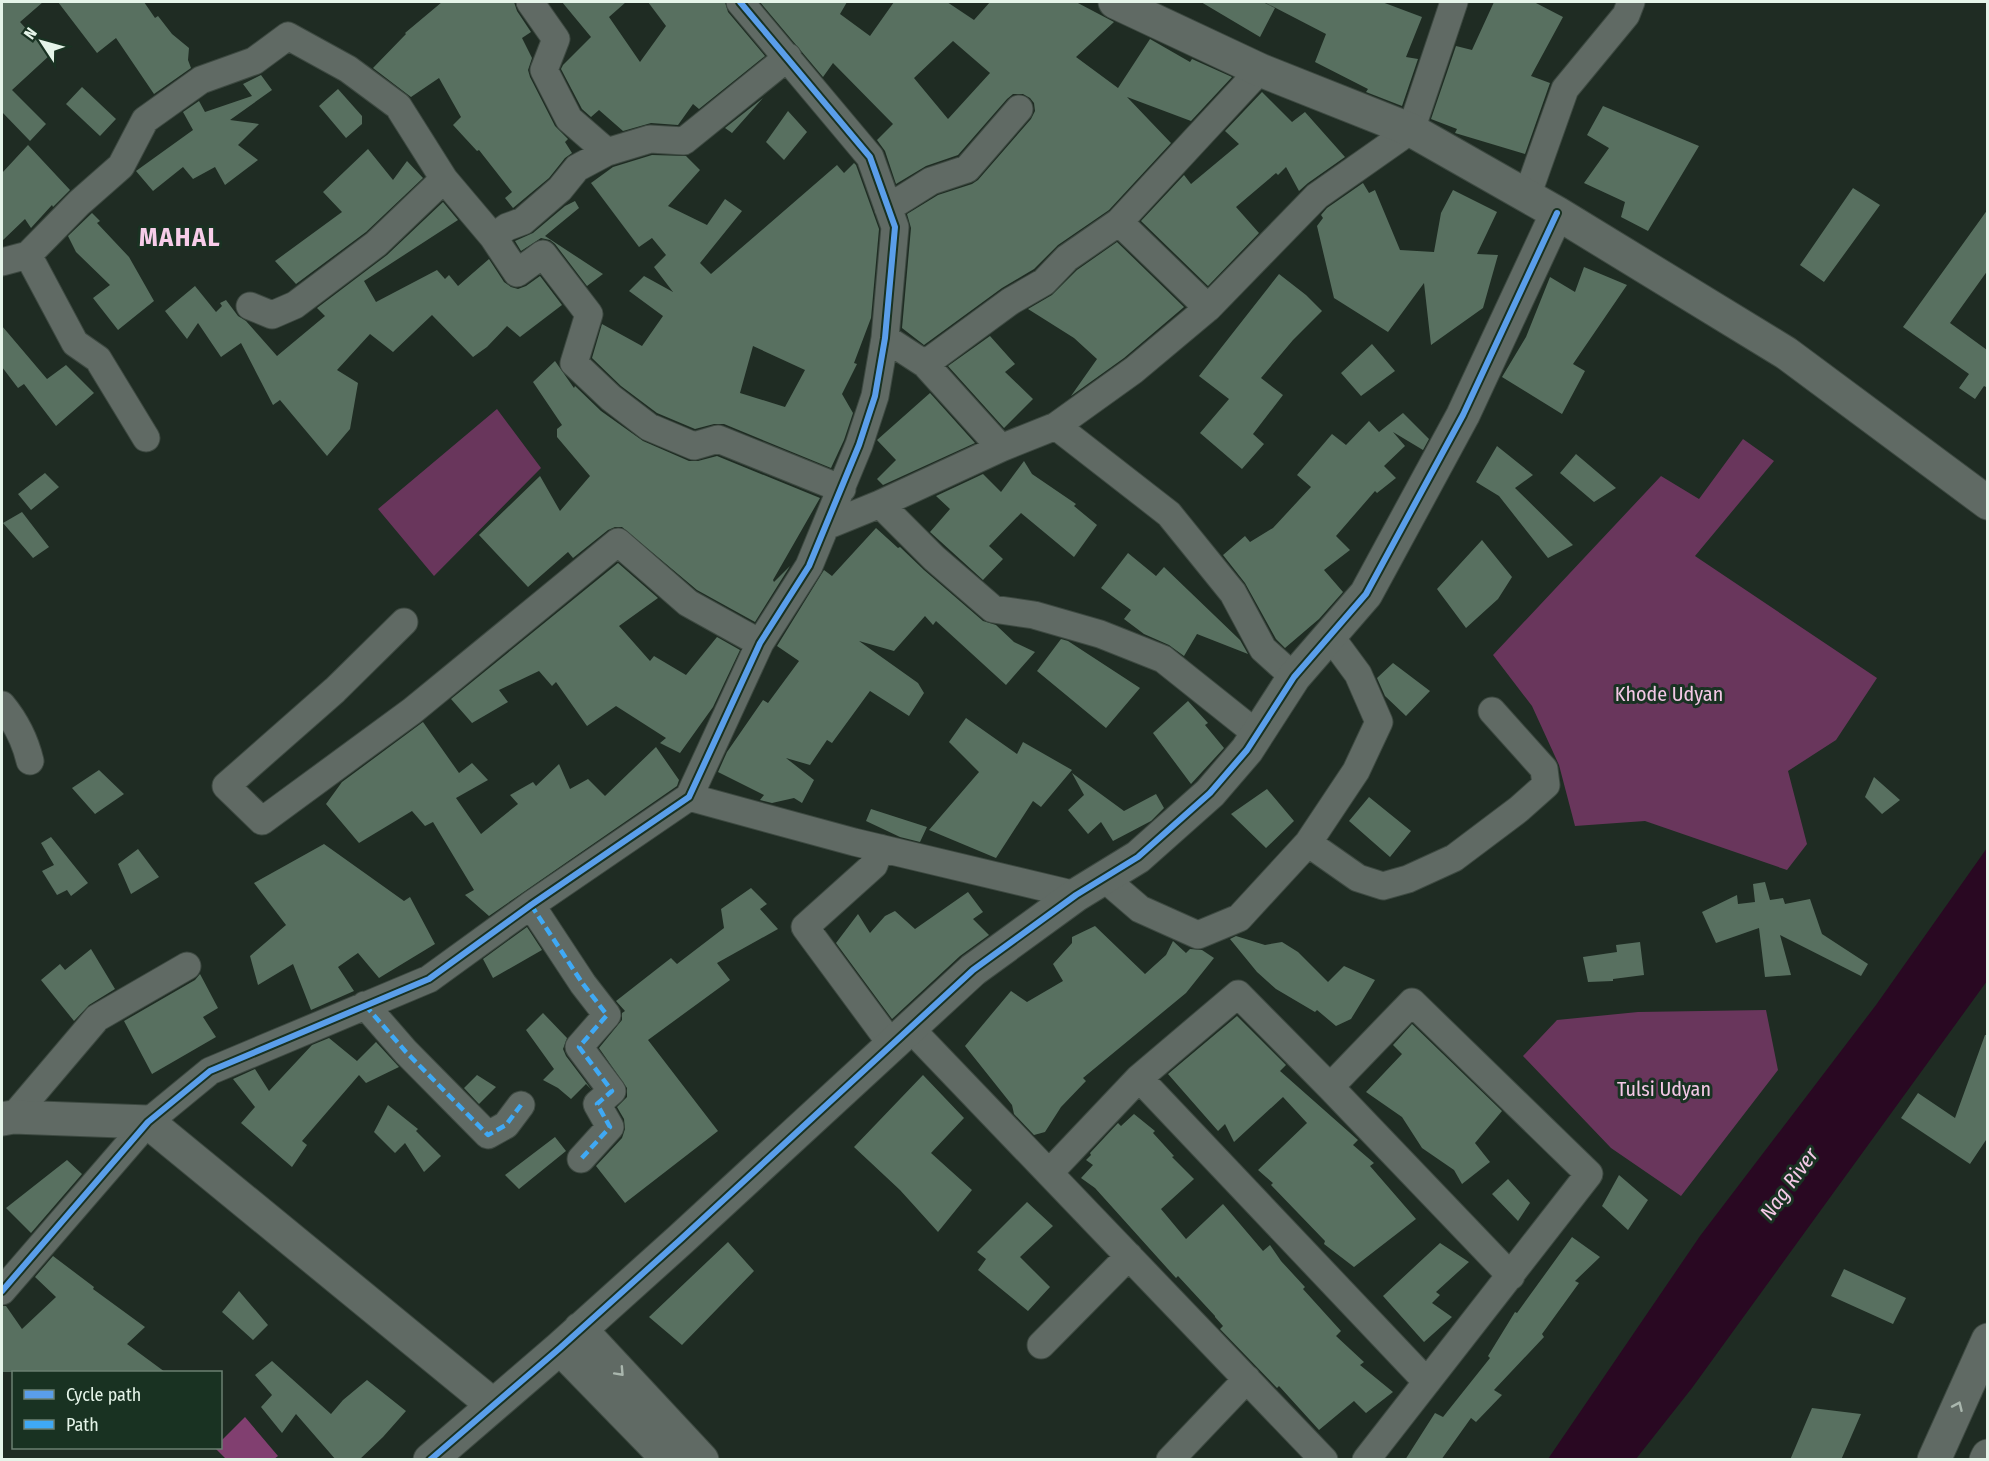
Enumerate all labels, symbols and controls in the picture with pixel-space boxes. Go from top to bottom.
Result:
north arrow [12,12,72,72]
text: N [20,24,41,43]
district label: MAHAL [139,222,221,253]
park label: Khode Udyan [1615,682,1723,706]
park label: Tulsi Udyan [1617,1077,1711,1101]
water label: Nag River [1754,1142,1824,1225]
one-way arrow [613,1365,624,1376]
legend [12,1371,222,1449]
text: Cycle path [66,1384,141,1406]
one-way arrow [1950,1402,1962,1413]
text: Path [66,1414,99,1436]

